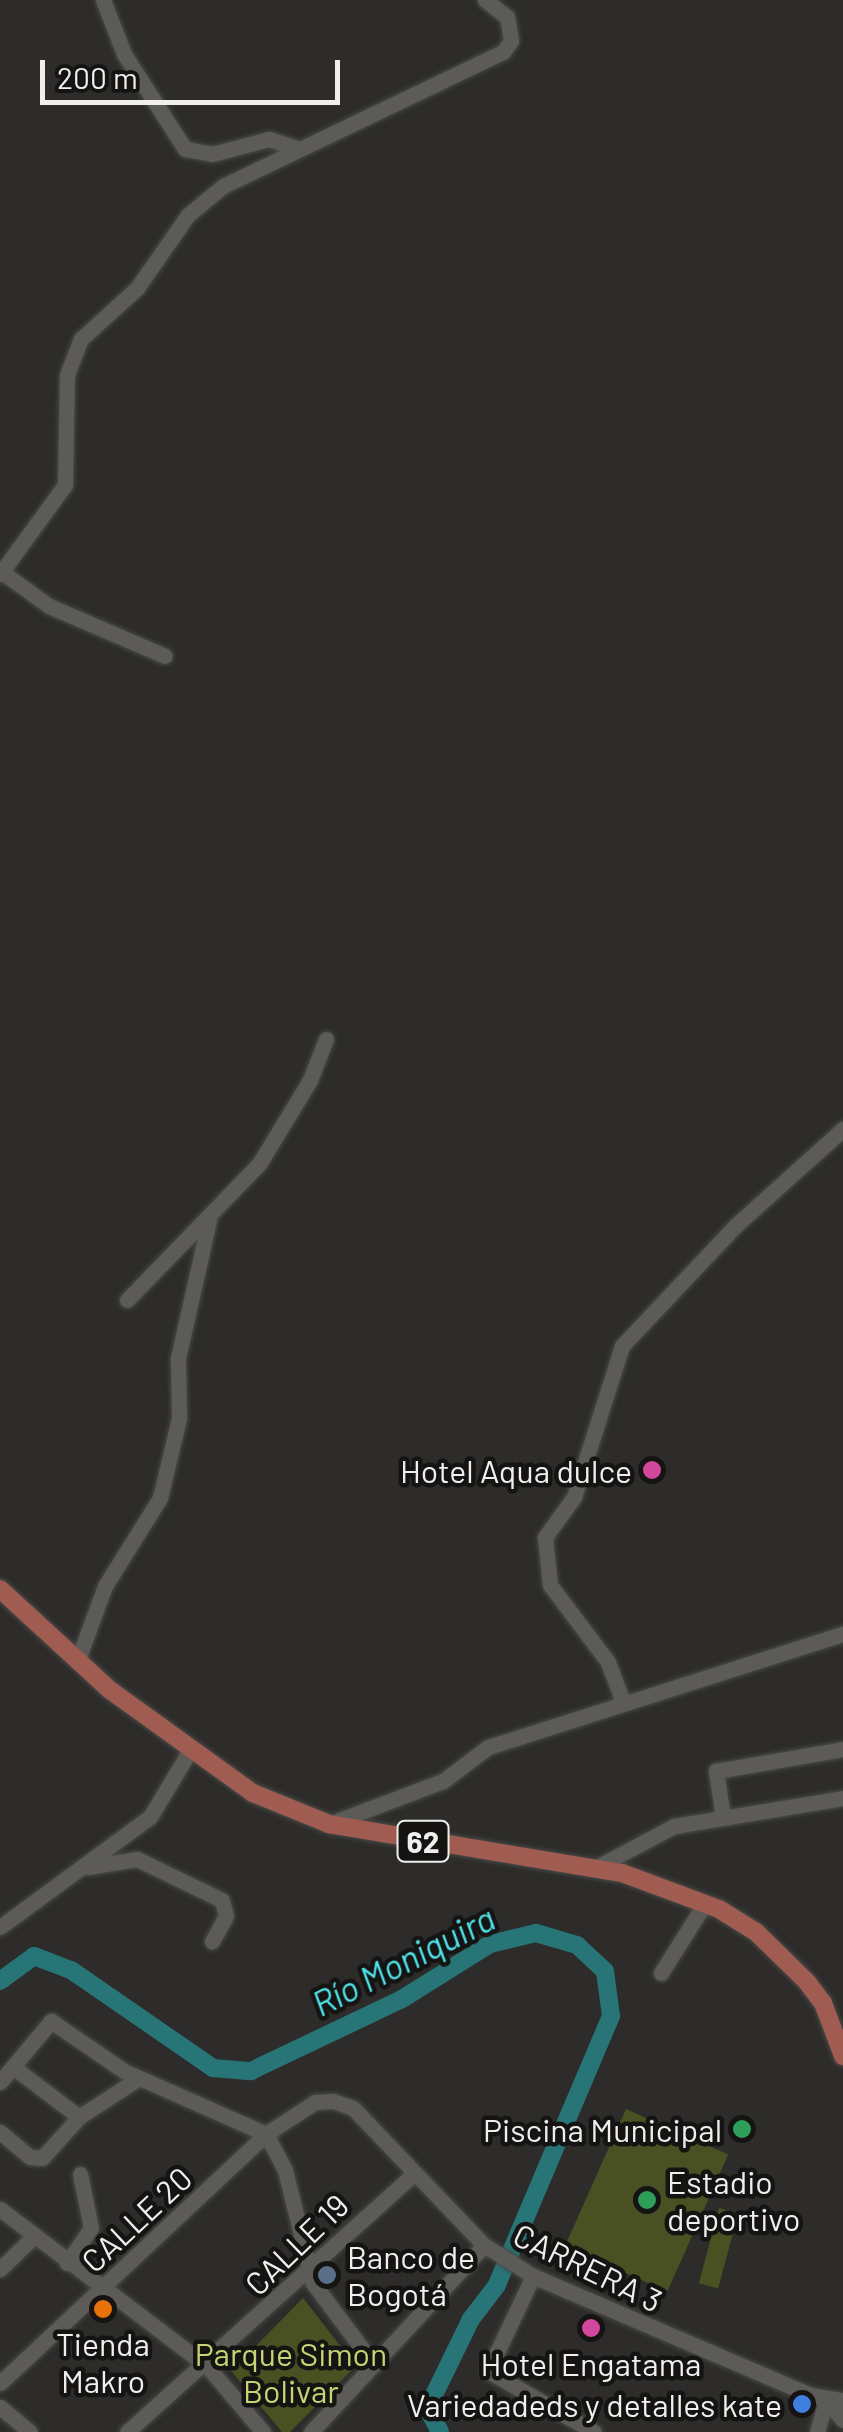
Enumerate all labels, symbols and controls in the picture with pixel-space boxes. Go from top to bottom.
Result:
scale bar [45,40,345,102]
text: 200 m [57,59,138,95]
place label: Hotel Aqua dulce [400,1451,632,1489]
marker: Hotel Aqua dulce [641,1459,663,1481]
road number: 62 [396,1816,450,1866]
water label: Río Moniquira [305,1896,501,2024]
place label: Piscina Municipal [483,2110,722,2148]
marker: Piscina Municipal [731,2118,753,2140]
street label: CALLE 20 [73,2159,199,2279]
place label: Estadio deportivo [667,2163,800,2238]
street label: CALLE 19 [236,2185,356,2303]
marker: Estadio deportivo [636,2189,658,2211]
street label: CARRERA 3 [507,2215,669,2319]
place label: Banco de Bogotá [347,2238,475,2313]
marker: Banco de Bogotá [316,2264,338,2286]
marker: Tienda Makro [92,2298,114,2320]
marker: Hotel Engatama [580,2317,602,2339]
place label: Tienda Makro [56,2325,150,2400]
park label: Parque Simon Bolivar [195,2335,387,2410]
place label: Hotel Engatama [481,2344,701,2382]
place label: Variedadeds y detalles kate [407,2385,782,2423]
marker: Variedadeds y detalles kate [791,2393,813,2415]

